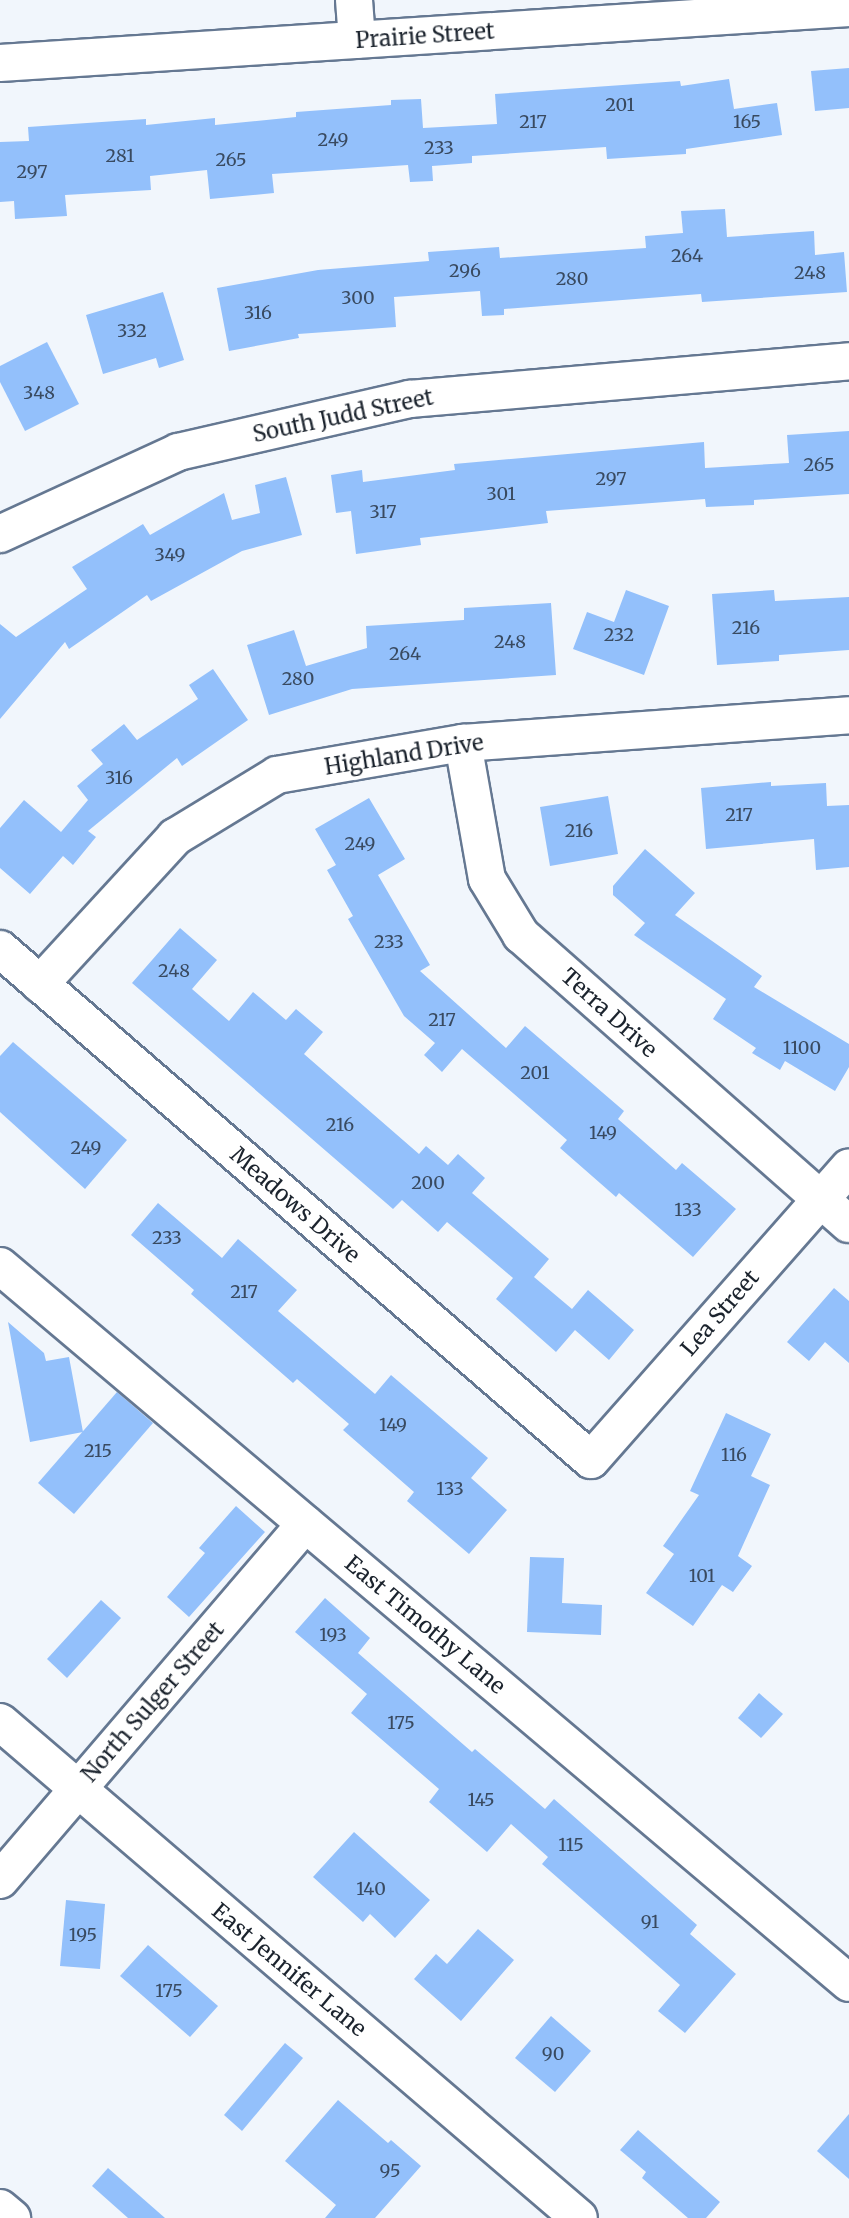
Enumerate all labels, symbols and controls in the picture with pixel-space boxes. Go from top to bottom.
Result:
street label: Prairie Street [355,18,495,54]
house number: 201 [605,94,635,116]
house number: 217 [519,111,547,133]
house number: 165 [733,111,761,133]
house number: 249 [317,129,349,151]
house number: 233 [424,137,454,159]
house number: 281 [106,145,134,167]
house number: 265 [216,149,246,171]
house number: 297 [16,161,48,183]
house number: 264 [671,245,703,267]
house number: 296 [449,260,481,282]
house number: 248 [794,262,826,284]
house number: 280 [556,268,588,290]
house number: 300 [341,287,375,309]
house number: 316 [244,302,272,324]
house number: 332 [117,320,147,342]
house number: 348 [23,382,55,404]
street label: South Judd Street [250,384,436,448]
house number: 265 [804,454,834,476]
house number: 297 [595,468,627,490]
house number: 301 [486,483,516,505]
house number: 317 [370,501,396,523]
house number: 349 [155,544,185,566]
house number: 216 [732,617,760,639]
house number: 232 [604,624,634,646]
house number: 248 [494,631,526,653]
house number: 264 [389,643,421,665]
house number: 280 [282,668,314,690]
street label: Highland Drive [323,729,485,781]
house number: 316 [105,767,133,789]
house number: 217 [725,804,753,826]
house number: 216 [565,820,593,842]
house number: 249 [344,833,376,855]
house number: 233 [374,931,404,953]
house number: 248 [158,960,190,982]
street label: Terra Drive [556,963,662,1063]
house number: 217 [428,1009,456,1031]
house number: 1100 [783,1037,821,1059]
house number: 201 [520,1062,550,1084]
house number: 216 [326,1114,354,1136]
house number: 149 [589,1122,617,1144]
house number: 249 [70,1137,102,1159]
street label: Meadows Drive [225,1142,365,1268]
house number: 200 [411,1172,445,1194]
house number: 133 [674,1199,702,1221]
house number: 233 [152,1227,182,1249]
street label: Lea Street [675,1265,765,1361]
house number: 217 [230,1281,258,1303]
house number: 149 [379,1414,407,1436]
house number: 215 [84,1440,112,1462]
house number: 116 [721,1444,747,1466]
house number: 133 [436,1478,464,1500]
street label: East Timothy Lane [340,1550,510,1700]
house number: 101 [689,1565,715,1587]
street label: North Sulger Street [76,1617,230,1787]
house number: 193 [319,1624,347,1646]
house number: 175 [387,1712,415,1734]
house number: 145 [467,1789,495,1811]
house number: 115 [558,1834,584,1856]
house number: 140 [356,1878,386,1900]
street label: East Jennifer Lane [207,1898,371,2042]
house number: 91 [641,1911,659,1933]
house number: 195 [69,1924,97,1946]
house number: 175 [155,1980,183,2002]
house number: 90 [542,2043,564,2065]
house number: 95 [380,2160,400,2182]

